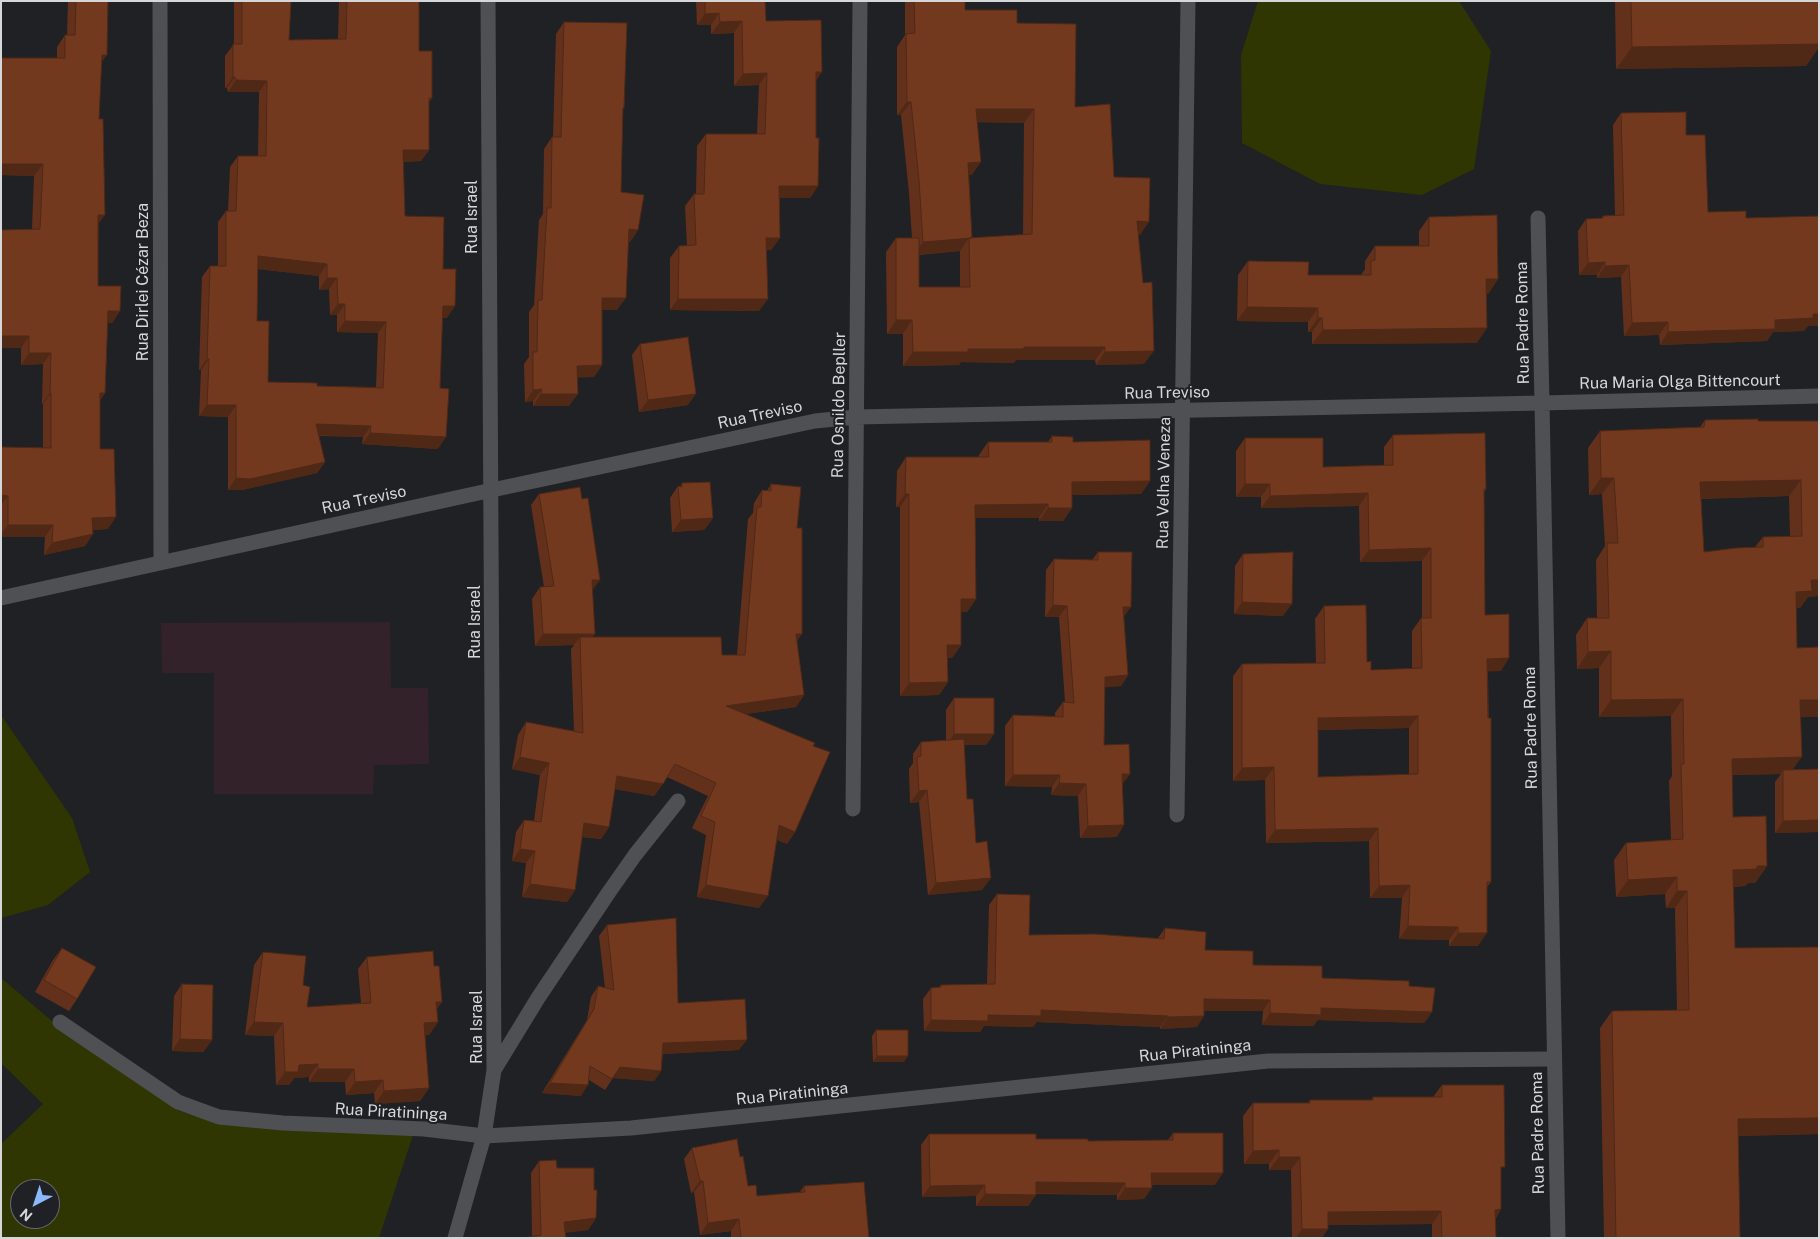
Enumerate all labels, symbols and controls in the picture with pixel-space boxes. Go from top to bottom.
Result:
street label: Rua Israel [462,180,482,254]
street label: Rua Dirlei Cézar Beza [133,203,153,361]
street label: Rua Padre Roma [1512,262,1534,384]
street label: Rua Osnildo Bepller [828,332,850,478]
street label: Rua Maria Olga Bittencourt [1579,371,1781,393]
street label: Rua Treviso [1124,383,1210,403]
street label: Rua Treviso [716,397,804,433]
street label: Rua Velha Veneza [1153,417,1175,549]
street label: Rua Treviso [320,482,408,518]
street label: Rua Israel [465,585,485,659]
street label: Rua Padre Roma [1520,667,1542,789]
street label: Rua Israel [467,990,487,1064]
street label: Rua Piratininga [1138,1036,1252,1066]
street label: Rua Padre Roma [1527,1072,1549,1194]
street label: Rua Piratininga [735,1079,849,1109]
street label: Rua Piratininga [334,1099,448,1125]
north arrow [10,1179,60,1229]
text: N [17,1205,35,1224]

